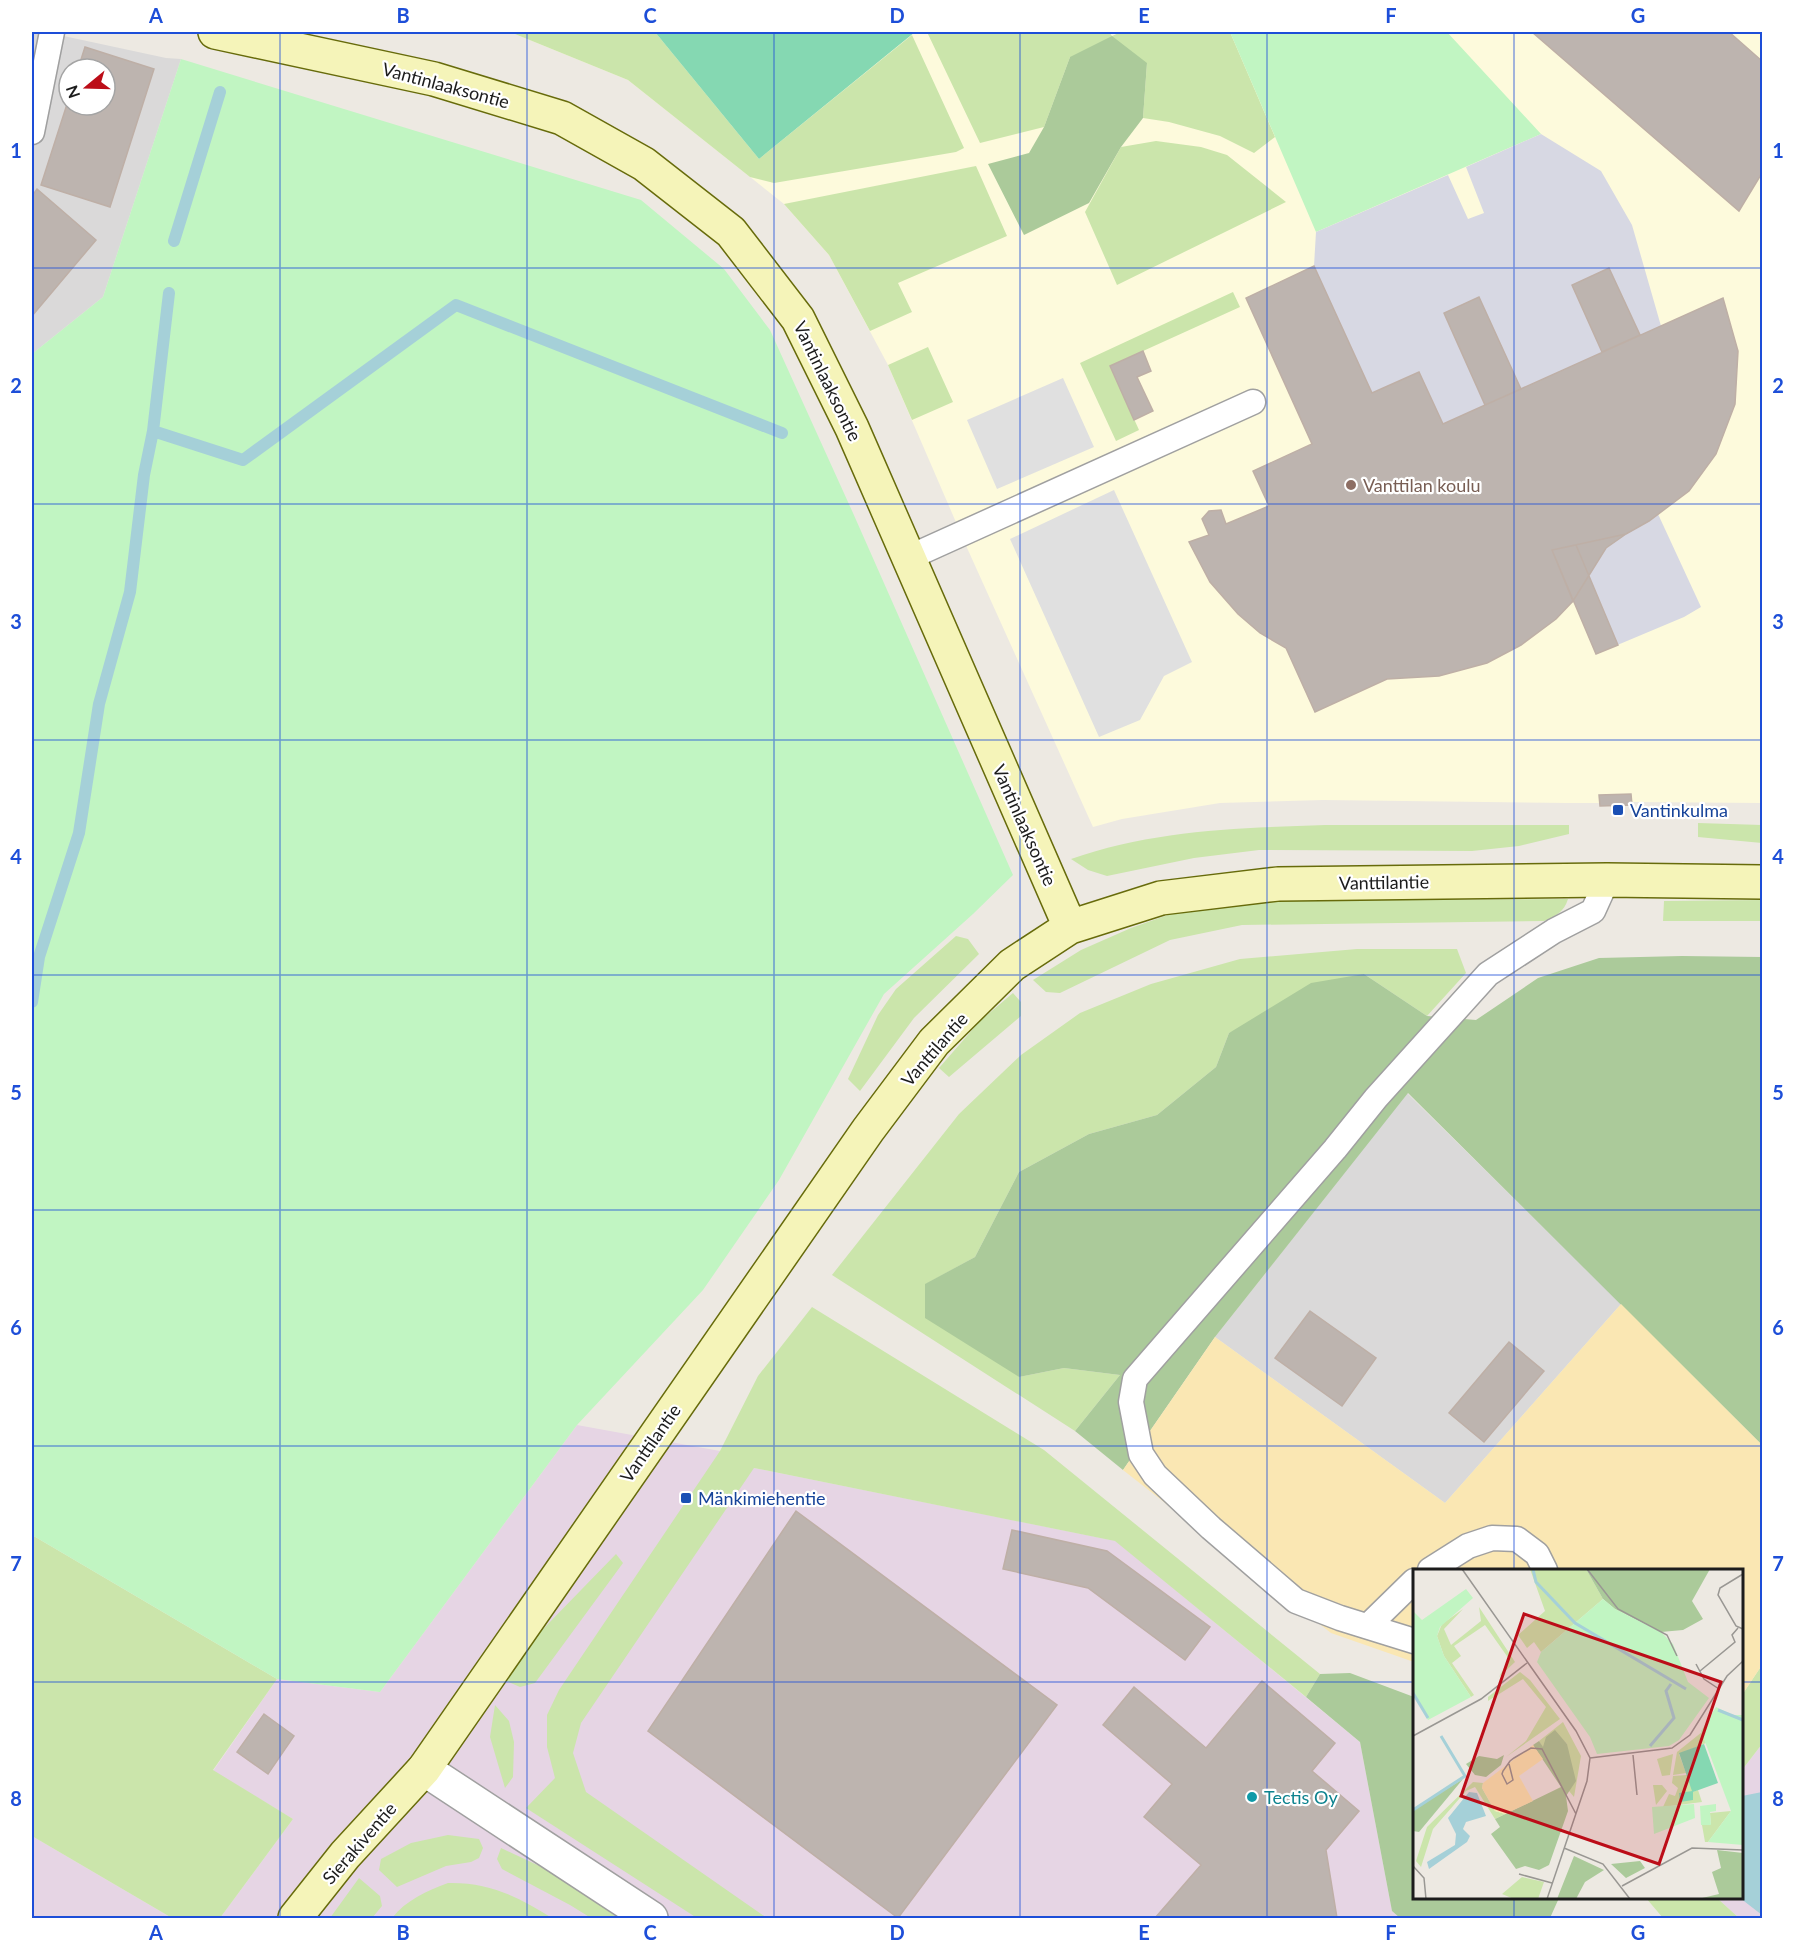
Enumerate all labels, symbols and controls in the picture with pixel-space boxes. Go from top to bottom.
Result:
text: A [148,3,163,27]
text: B [396,3,410,27]
text: C [643,3,657,27]
text: D [889,3,905,27]
text: E [1138,3,1150,27]
text: F [1385,3,1397,27]
text: G [1631,3,1645,27]
north arrow [57,57,117,117]
street label: Vantinlaaksontie [380,57,512,113]
text: N [61,83,83,101]
text: 1 [10,138,22,162]
text: 1 [1772,138,1784,162]
street label: Vantinlaaksontie [789,317,867,445]
text: 2 [10,373,22,397]
text: 2 [1772,373,1784,397]
place label: Vanttilan koulu [1363,474,1480,496]
marker: Vanttilan koulu [1344,478,1358,492]
text: 3 [10,609,22,633]
text: 3 [1772,609,1784,633]
street label: Vantinlaaksontie [988,761,1062,889]
place label: Vantinkulma [1630,799,1728,821]
marker: Vantinkulma [1611,803,1625,817]
text: 4 [10,844,22,868]
text: 4 [1772,844,1784,868]
street label: Vanttilantie [1339,870,1429,894]
street label: Vanttilantie [896,1008,972,1090]
text: 5 [10,1080,22,1104]
text: 5 [1772,1080,1784,1104]
text: 6 [10,1315,22,1339]
text: 6 [1772,1315,1784,1339]
street label: Vanttilantie [615,1400,685,1486]
place label: Mänkimiehentie [698,1487,826,1509]
marker: Mänkimiehentie [679,1491,693,1505]
text: 7 [10,1551,22,1575]
text: 7 [1772,1551,1784,1575]
inset map [1413,1569,1743,1899]
text: 8 [10,1786,22,1810]
place label: Tectis Oy [1264,1786,1338,1808]
text: 8 [1772,1786,1784,1810]
marker: Tectis Oy [1245,1790,1259,1804]
street label: Sierakiventie [317,1798,401,1888]
text: A [148,1920,163,1944]
text: B [396,1920,410,1944]
text: C [643,1920,657,1944]
text: D [889,1920,905,1944]
text: E [1138,1920,1150,1944]
text: F [1385,1920,1397,1944]
text: G [1631,1920,1645,1944]

